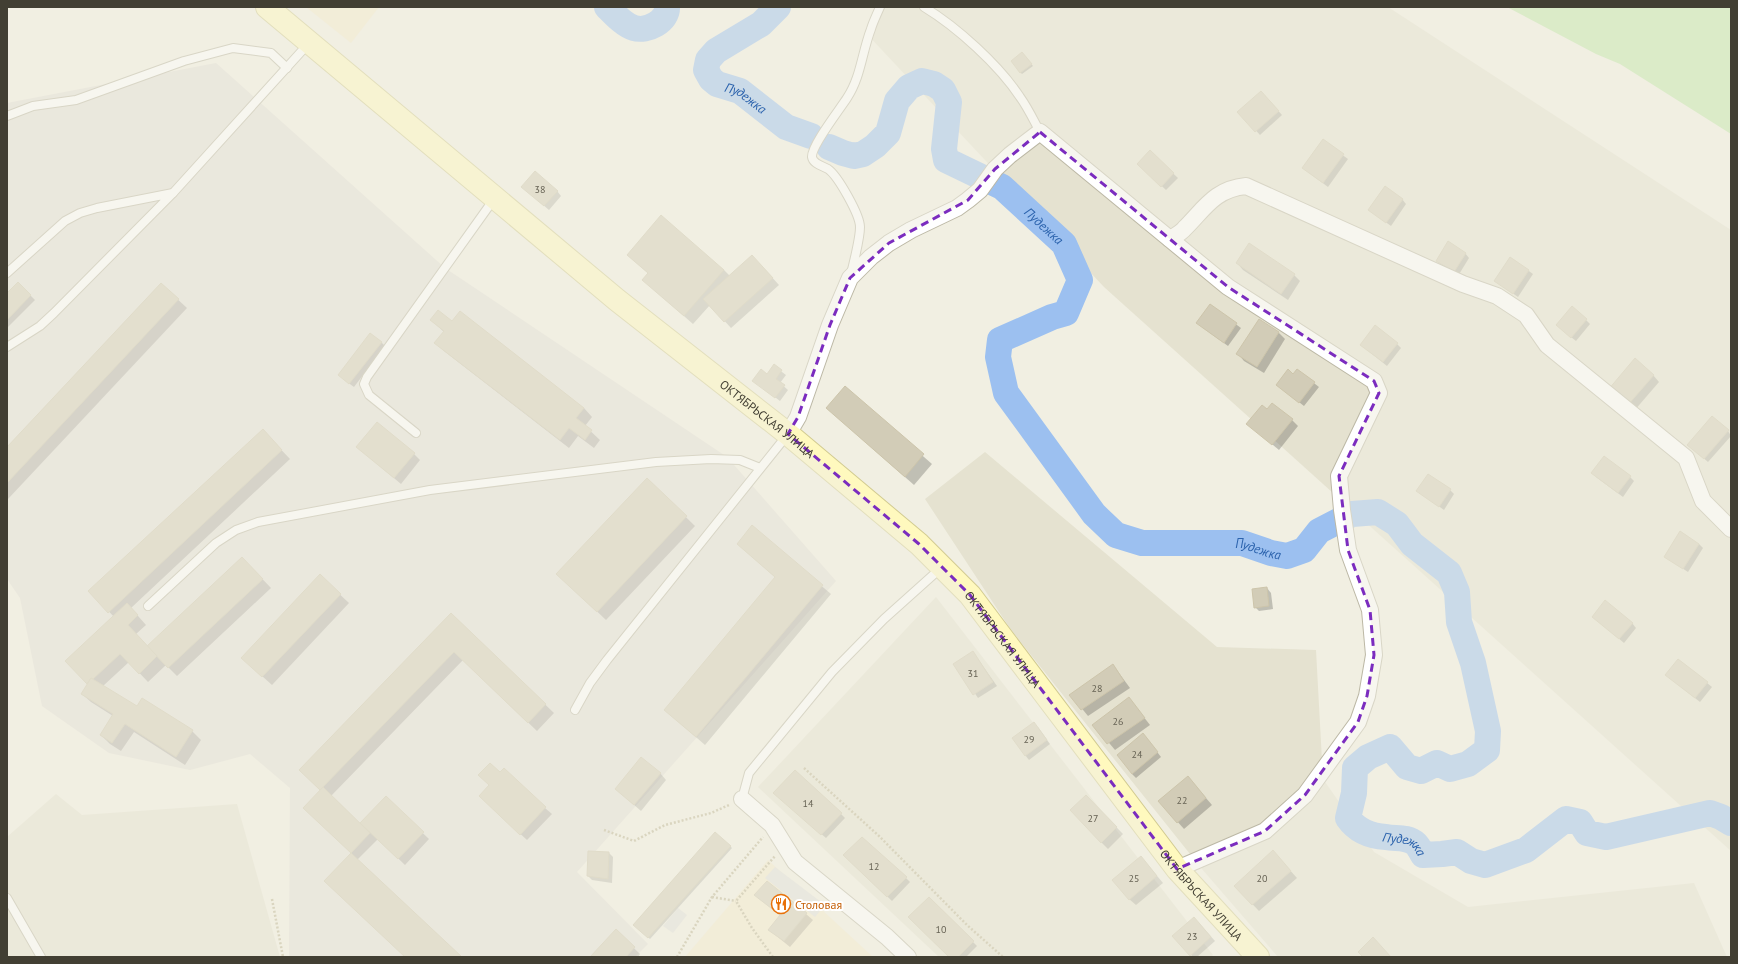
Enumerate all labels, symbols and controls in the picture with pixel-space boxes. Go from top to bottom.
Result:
water label: Пудежка [723,78,771,118]
house number: 38 [535,183,545,196]
water label: Пудежка [1021,203,1068,248]
street label: ОКТЯБРЬСКАЯ УЛИЦА [717,376,818,461]
water label: Пудежка [1235,535,1283,563]
street label: ОКТЯБРЬСКАЯ УЛИЦА [962,588,1044,690]
house number: 31 [968,667,978,680]
house number: 28 [1092,682,1102,695]
house number: 26 [1113,715,1123,728]
house number: 29 [1024,733,1034,746]
house number: 24 [1132,748,1143,761]
house number: 22 [1177,794,1187,807]
house number: 14 [803,797,814,810]
house number: 27 [1088,812,1098,825]
water label: Пудежка [1381,828,1430,859]
street label: ОКТЯБРЬСКАЯ УЛИЦА [1157,846,1246,943]
house number: 12 [869,860,879,873]
house number: 25 [1129,872,1139,885]
house number: 20 [1257,872,1268,885]
restaurant icon: Столовая [770,893,792,915]
place label: Столовая [795,897,842,912]
house number: 10 [936,923,947,936]
house number: 23 [1187,930,1197,943]

